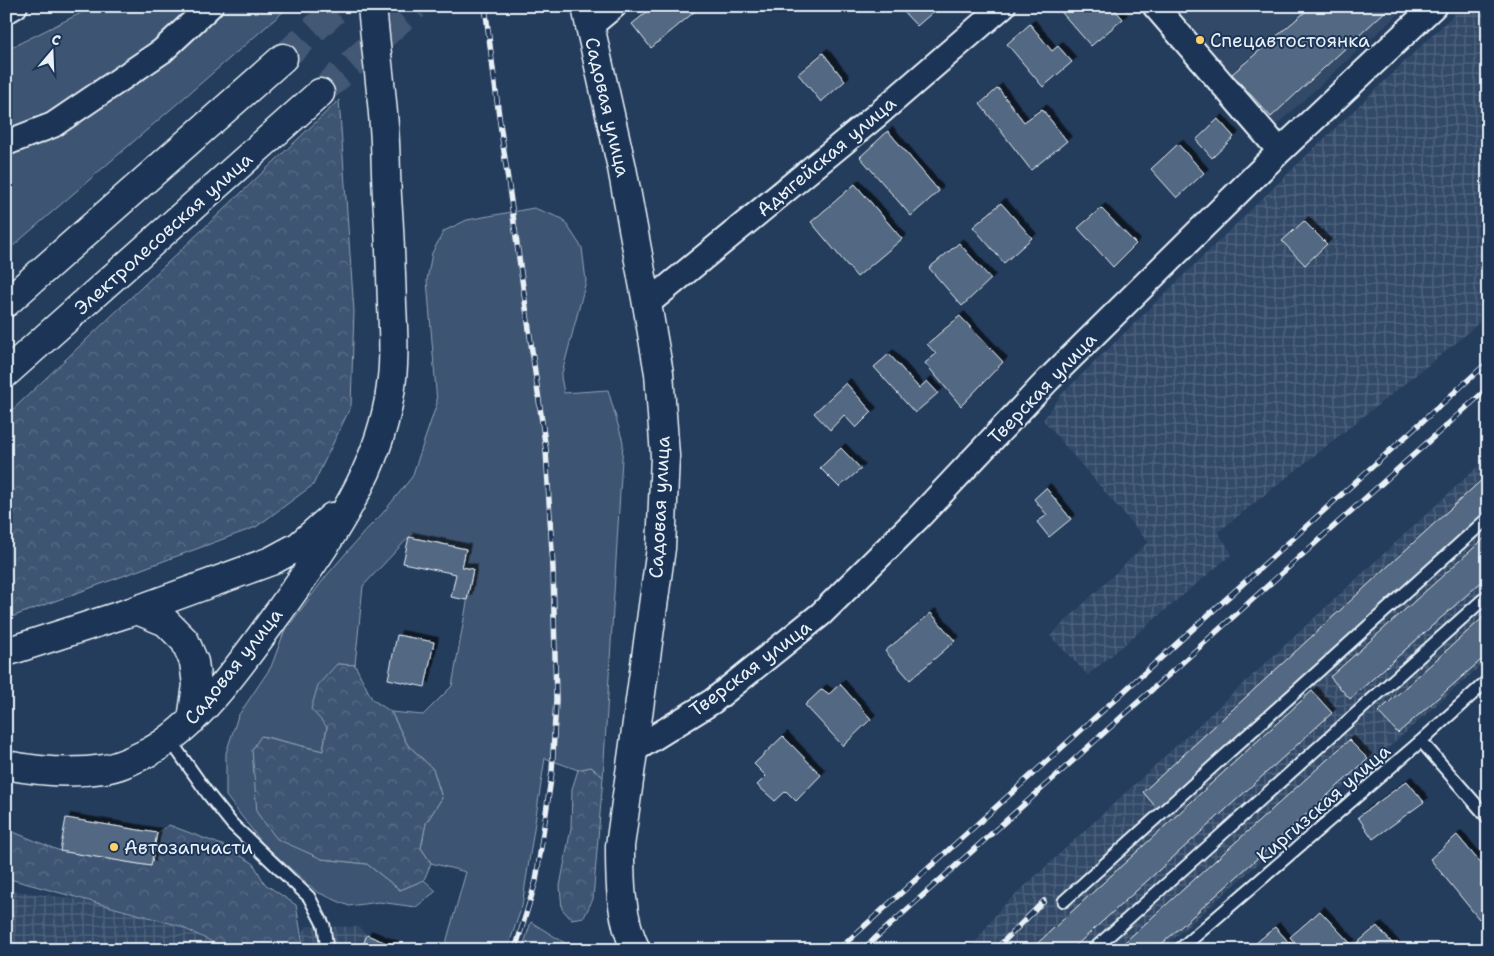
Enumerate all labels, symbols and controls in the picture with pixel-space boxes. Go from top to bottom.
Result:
north arrow [28,28,78,78]
place label: Спецавтостоянка [1210,28,1370,53]
text: С [49,30,63,50]
marker: Спецавтостоянка [1194,34,1206,46]
street label: Садовая улица [579,35,636,180]
street label: Адыгейская улица [751,91,901,222]
street label: Электролесовская улица [69,146,258,320]
street label: Тверская улица [983,327,1102,450]
street label: Садовая улица [643,435,676,579]
street label: Садовая улица [179,603,288,730]
street label: Тверская улица [684,614,816,722]
street label: Киргизская улица [1251,738,1396,868]
place label: Автозапчасти [124,835,253,860]
marker: Автозапчасти [108,841,120,853]

